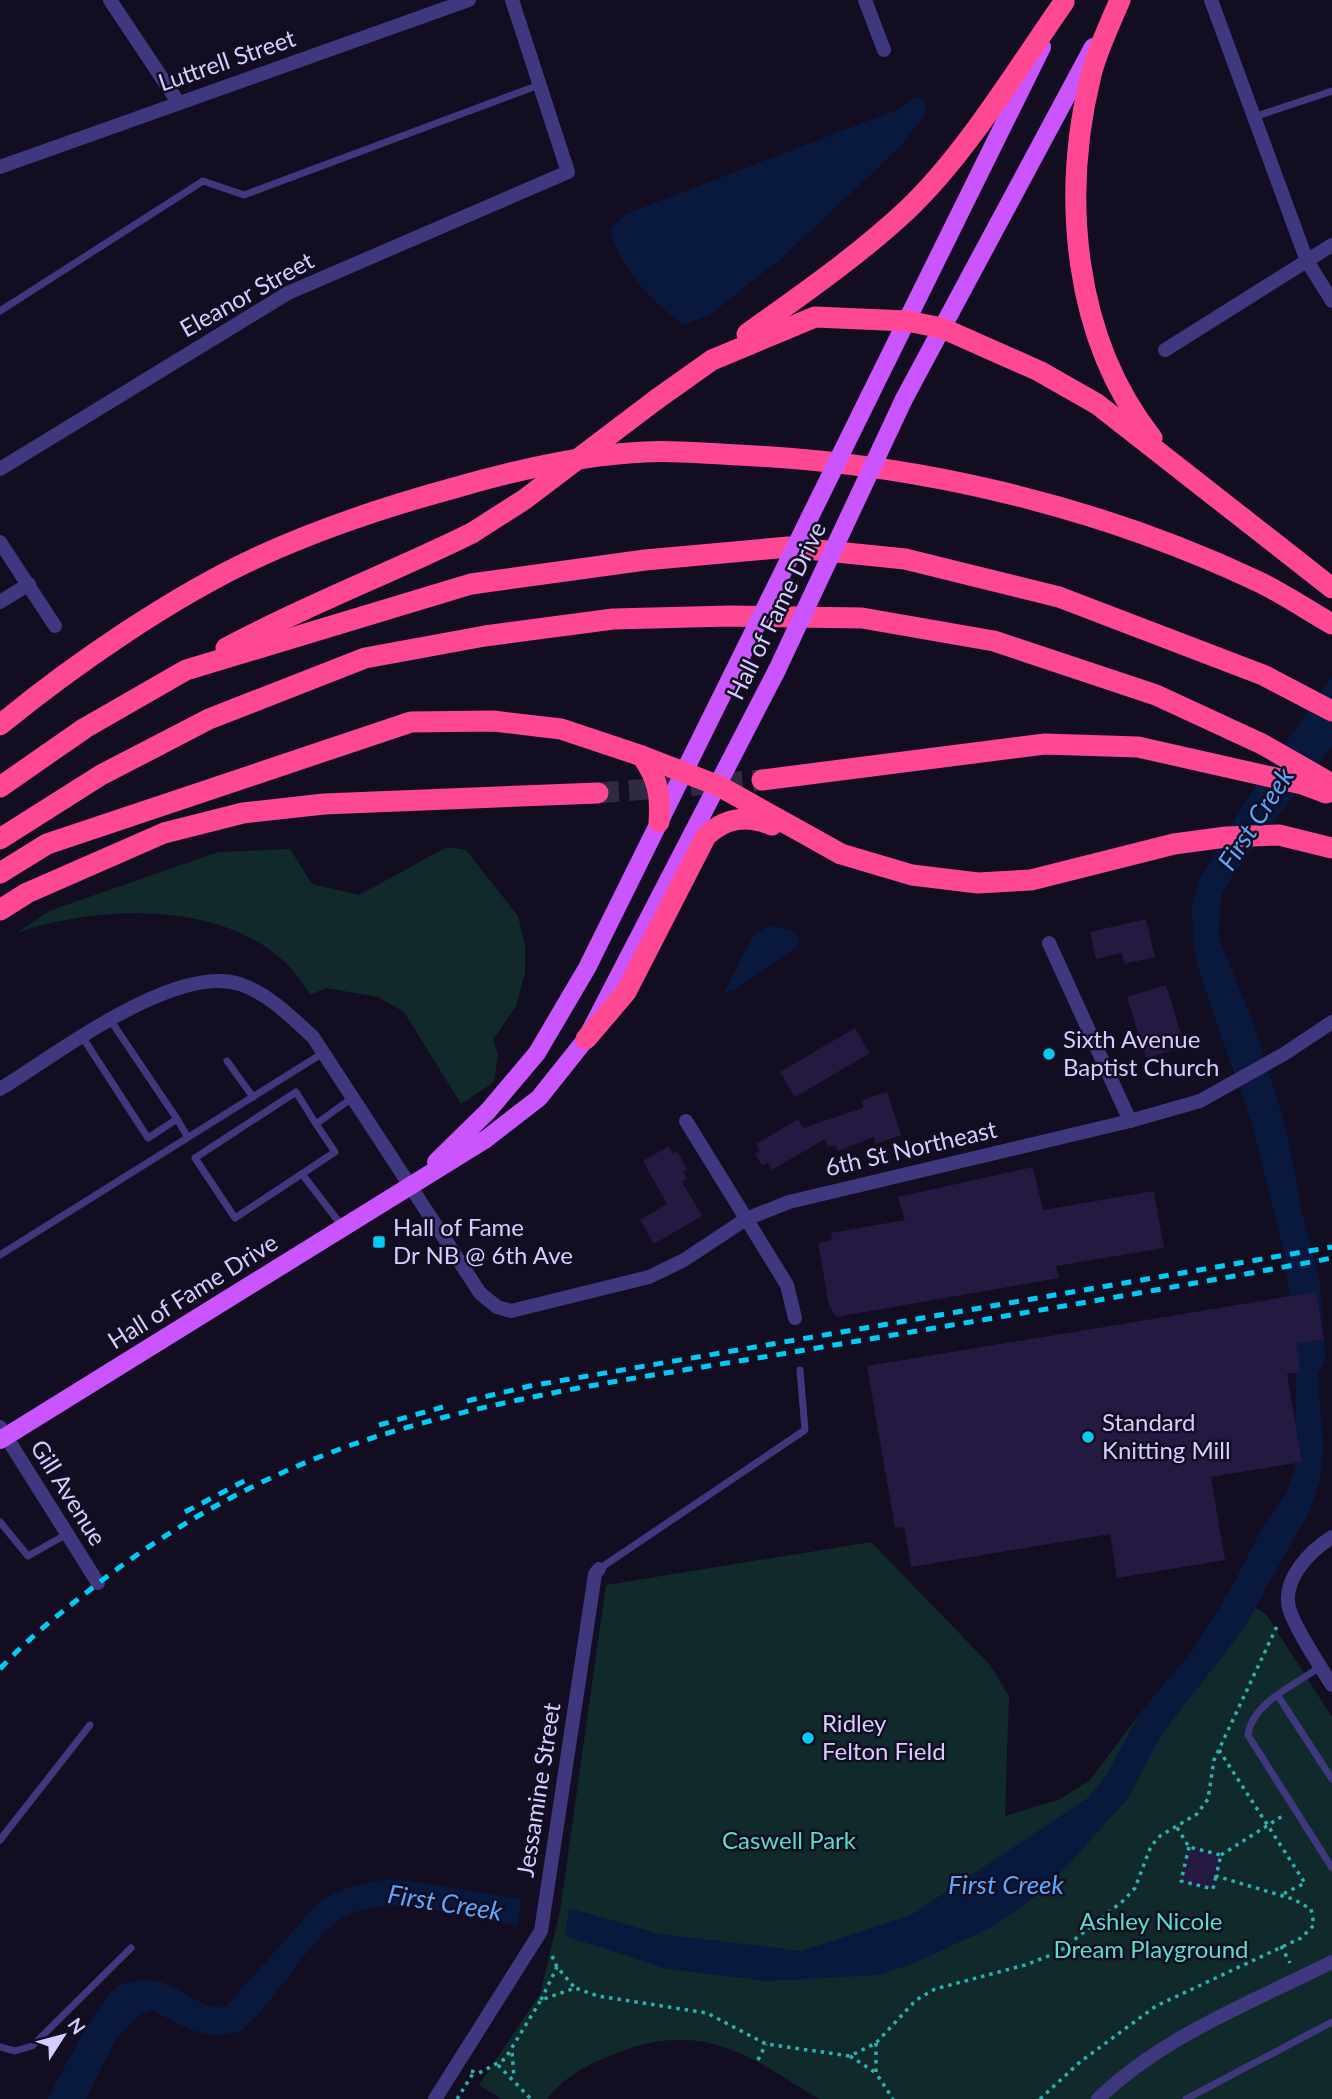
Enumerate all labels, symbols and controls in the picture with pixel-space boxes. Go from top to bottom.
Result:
street label: Luttrell Street [154,22,299,97]
street label: Eleanor Street [174,245,319,342]
street label: Hall of Fame Drive [720,517,831,704]
water label: First Creek [1210,761,1300,876]
place label: Sixth Avenue Baptist Church [1063,1024,1219,1081]
marker: Sixth Avenue Baptist Church [1041,1046,1057,1062]
street label: 6th St Northeast [822,1114,1000,1181]
place label: Hall of Fame Dr NB @ 6th Ave [393,1212,573,1269]
street label: Hall of Fame Drive [102,1227,282,1355]
marker: Hall of Fame Dr NB @ 6th Ave [371,1234,387,1250]
place label: Standard Knitting Mill [1102,1407,1231,1464]
marker: Standard Knitting Mill [1080,1429,1096,1445]
street label: Gill Avenue [25,1434,113,1550]
street label: Jessamine Street [509,1700,566,1879]
place label: Ridley Felton Field [822,1708,946,1765]
marker: Ridley Felton Field [800,1730,816,1746]
park label: Caswell Park [722,1825,857,1854]
water label: First Creek [948,1868,1065,1900]
water label: First Creek [385,1877,505,1927]
park label: Ashley Nicole Dream Playground [1053,1906,1249,1963]
north arrow [28,2001,98,2071]
text: N [64,2013,91,2038]

